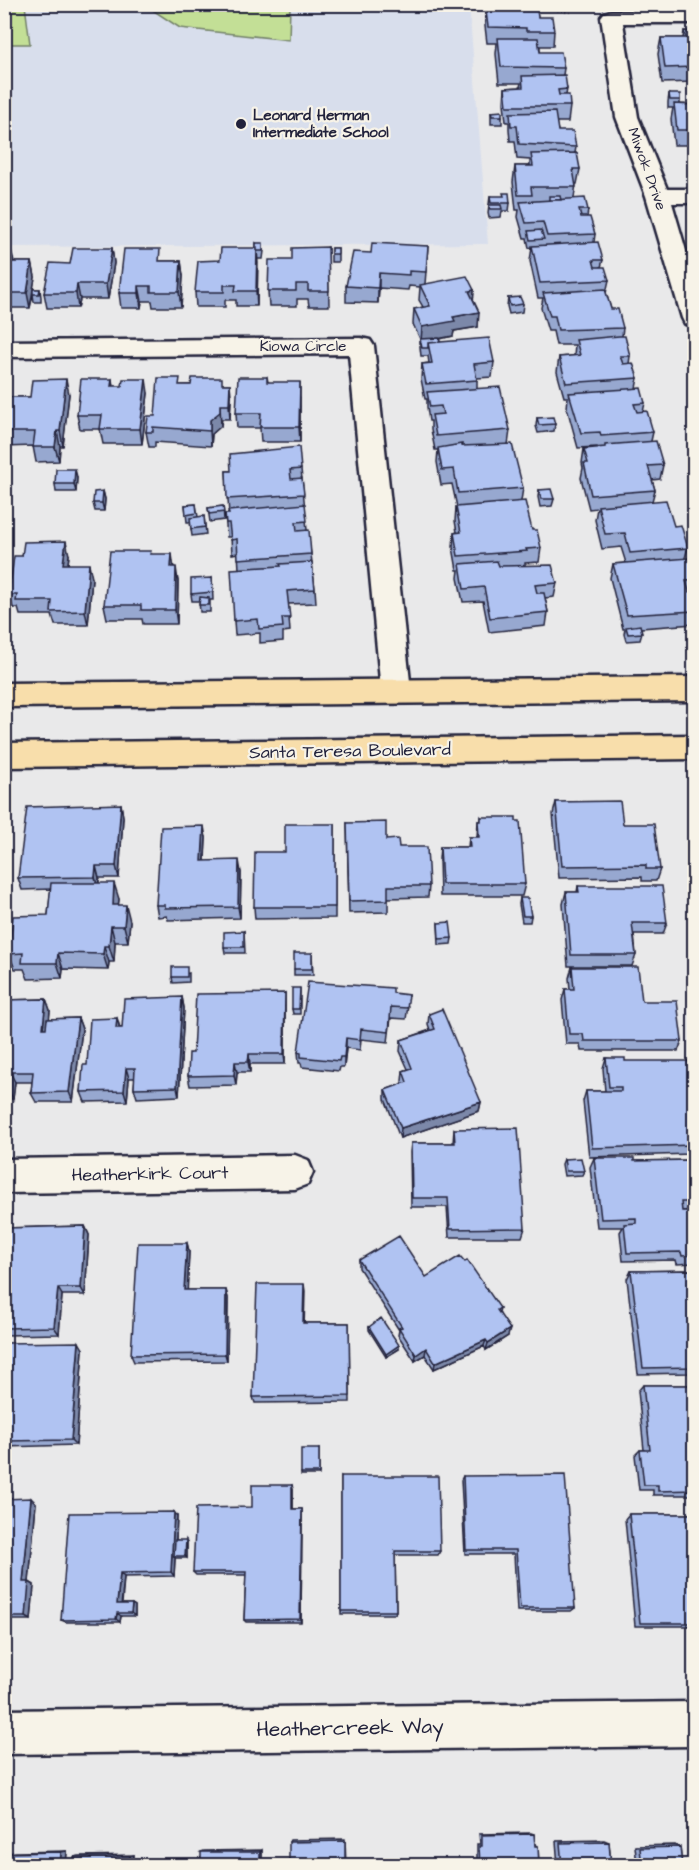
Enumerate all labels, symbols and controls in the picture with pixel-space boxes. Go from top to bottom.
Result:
place label: Leonard Herman Intermediate School [253,105,389,143]
marker: Leonard Herman Intermediate School [234,117,248,131]
street label: Miwok Drive [622,125,672,213]
street label: Kiowa Circle [260,336,346,357]
street label: Santa Teresa Boulevard [249,737,451,765]
street label: Heatherkirk Court [71,1160,229,1188]
street label: Heathercreek Way [256,1712,444,1746]

